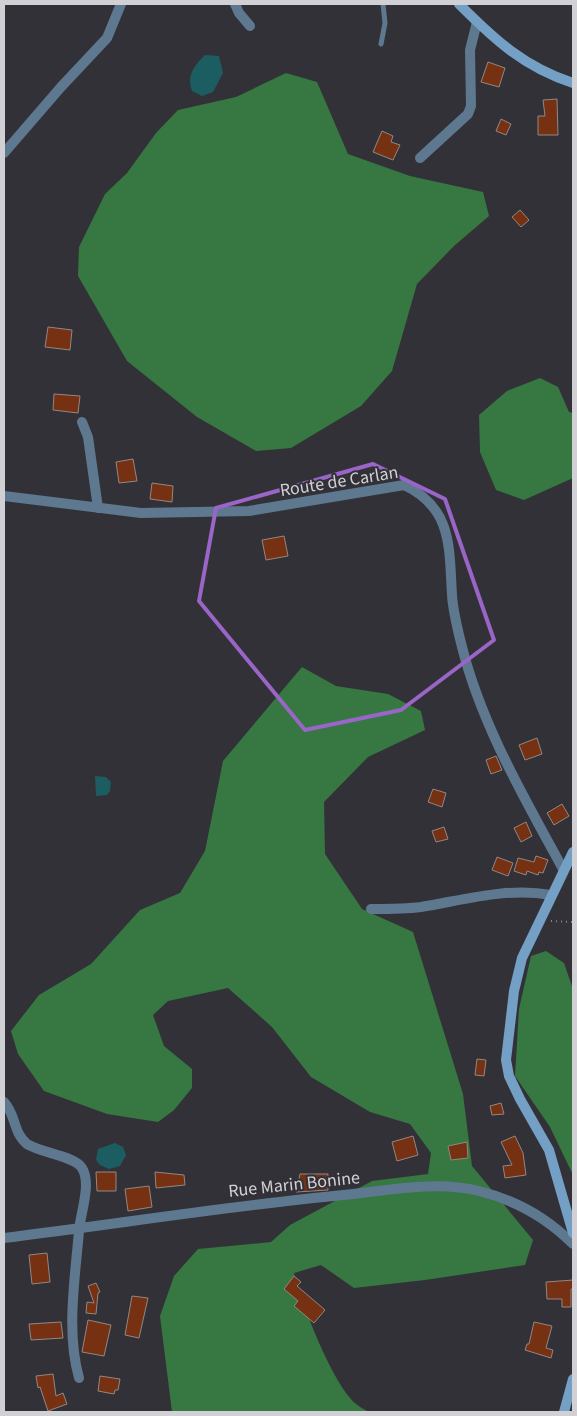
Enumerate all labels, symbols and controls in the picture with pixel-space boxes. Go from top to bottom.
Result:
street label: Route de Carlan [278,460,400,503]
street label: Rue Marin Bonine [227,1165,361,1204]

